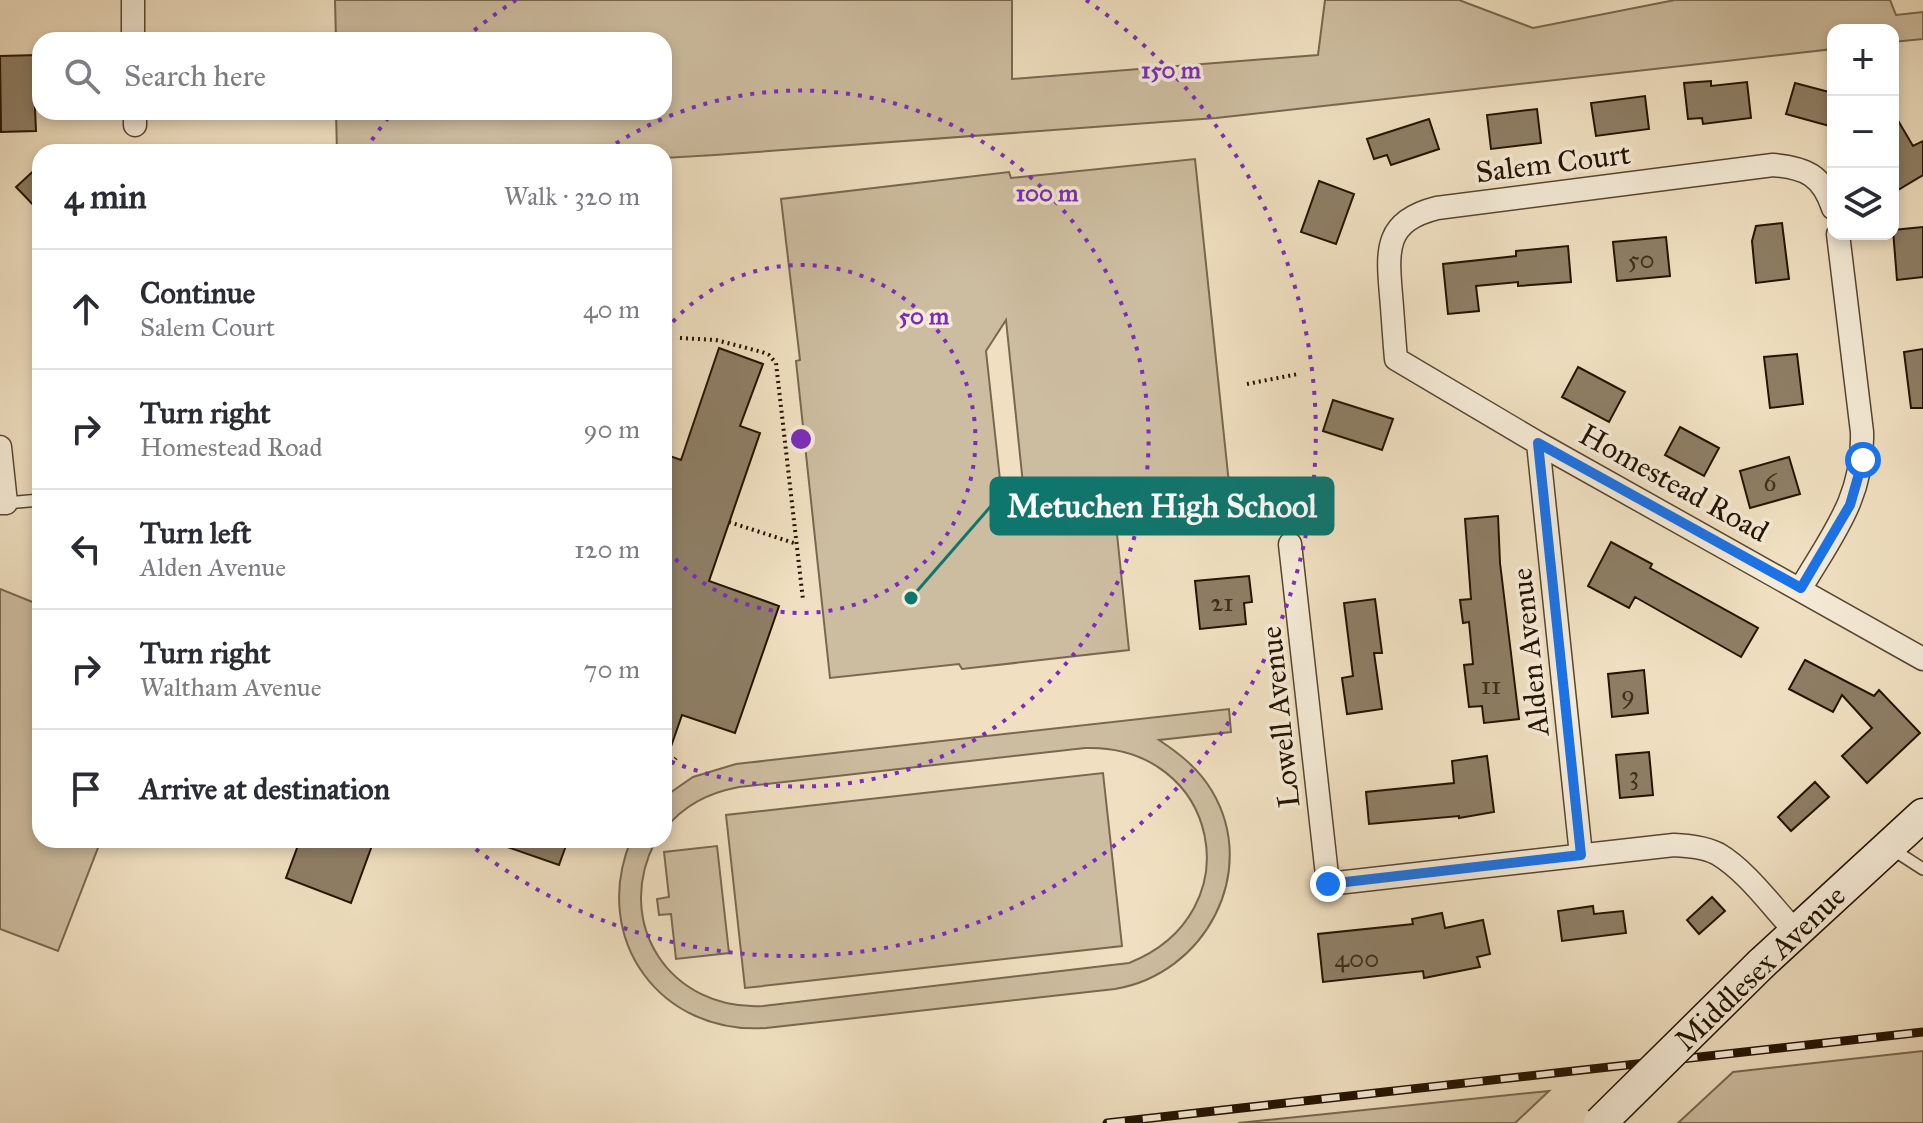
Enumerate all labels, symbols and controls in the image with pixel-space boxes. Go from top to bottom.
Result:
map controls [1827,24,1899,240]
button: + [1827,24,1899,96]
search box [32,32,672,120]
icon: search [60,54,104,98]
text: 150 m [1141,55,1202,85]
text: Search here [124,58,266,94]
button: − [1827,96,1899,168]
street label: Salem Court [1474,136,1633,190]
button: layers [1827,168,1899,240]
text: 4 min [64,176,147,217]
text: 100 m [1016,178,1079,208]
text: Walk · 320 m [504,180,640,212]
house number: 50 [1627,243,1655,275]
text: Continue [140,275,255,311]
icon: ahead [64,287,108,331]
text: 40 m [583,293,640,325]
text: 50 m [899,301,950,331]
text: Salem Court [140,311,275,343]
text: Turn right [140,395,271,431]
icon: right [64,407,108,451]
text: 90 m [583,413,640,445]
street label: Homestead Road [1573,416,1775,550]
centre of rings [787,425,815,453]
text: Homestead Road [140,431,323,463]
route start [1845,442,1881,478]
house number: 6 [1763,466,1777,498]
callout: Metuchen High School [991,478,1333,534]
text: Metuchen High School [1007,487,1318,526]
text: Turn left [140,515,251,551]
icon: left [64,527,108,571]
text: 120 m [574,533,640,565]
text: Alden Avenue [140,551,286,583]
street label: Alden Avenue [1503,566,1557,740]
house number: 21 [1210,586,1234,618]
street label: Lowell Avenue [1253,625,1307,809]
text: Turn right [140,635,271,671]
icon: right [64,647,108,691]
text: 70 m [584,653,640,685]
house number: 11 [1481,669,1501,701]
text: Waltham Avenue [140,671,322,703]
house number: 9 [1621,678,1635,710]
house number: 3 [1629,759,1639,791]
icon: arrive [64,767,108,811]
text: Arrive at destination [140,771,390,807]
route end [1310,866,1346,902]
street label: Middlesex Avenue [1667,878,1853,1058]
house number: 400 [1335,942,1379,974]

